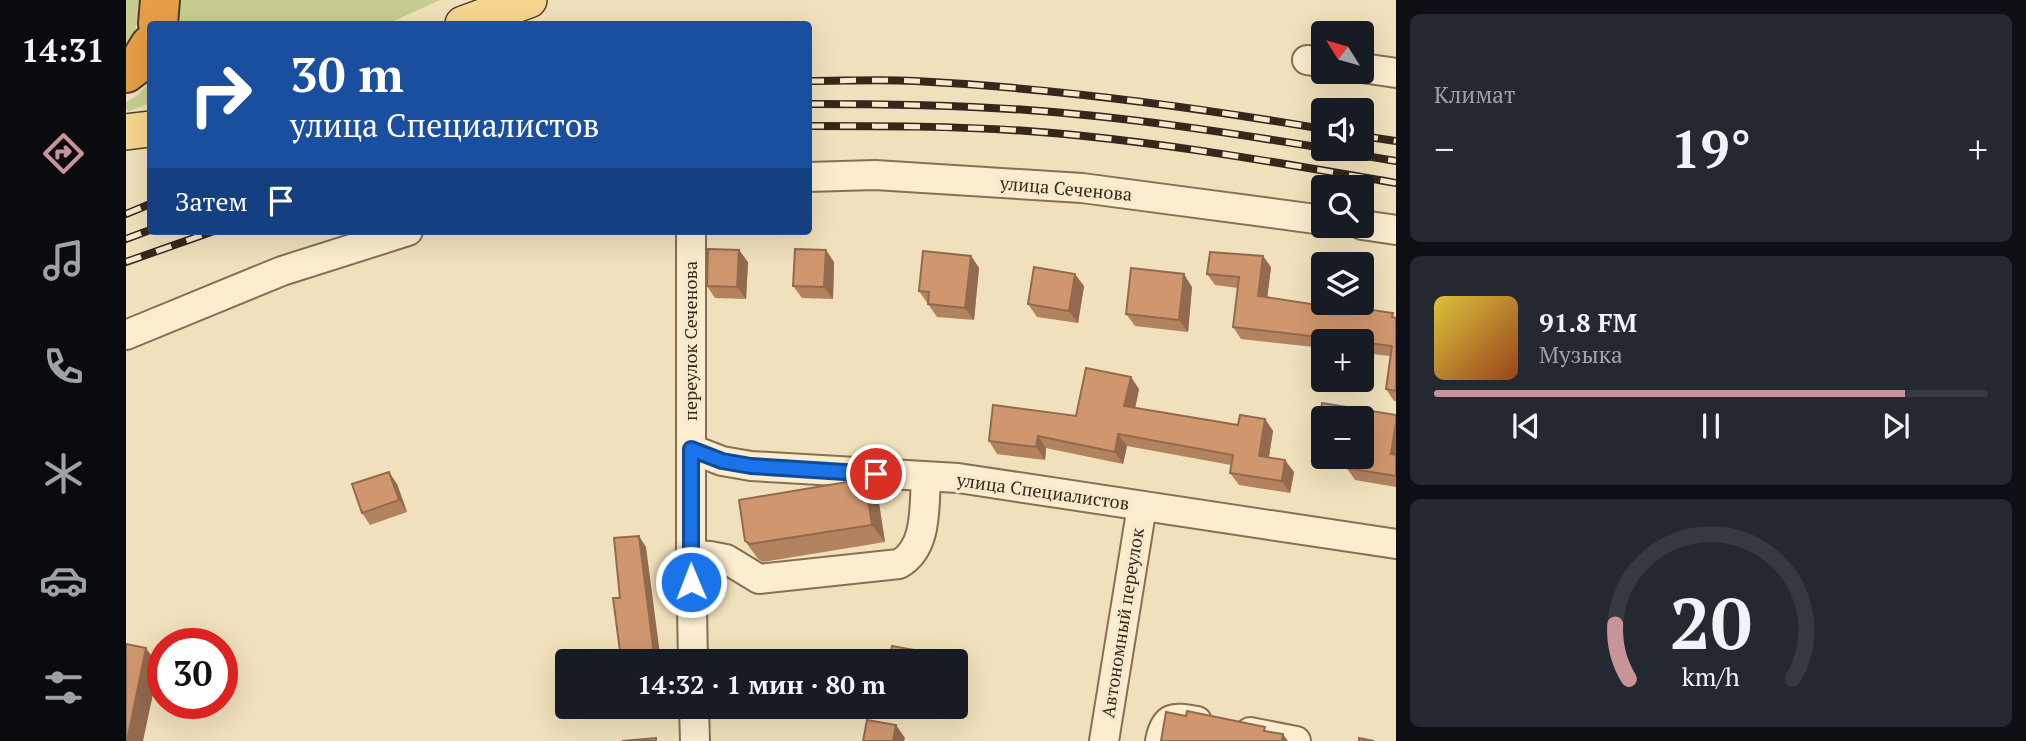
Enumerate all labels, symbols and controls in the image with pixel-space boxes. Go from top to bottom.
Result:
north arrow [1311,21,1374,84]
map controls [1311,21,1374,469]
text: 14:31 [21,29,105,71]
text: 30 m [290,41,404,106]
icon: right [175,49,266,140]
text: Климат [1434,79,1515,110]
button: sound [1311,98,1374,161]
text: улица Специалистов [290,104,599,146]
text: 19° [1671,114,1751,183]
text: − [1434,124,1454,174]
text: + [1968,124,1988,174]
icon: directions [39,129,88,178]
street label: улица Сеченова [998,170,1133,206]
button: search [1311,175,1374,238]
icon: arrive [262,182,300,220]
text: Затем [175,184,248,218]
icon: music [39,236,88,285]
button: layers [1311,252,1374,315]
street label: переулок Сеченова [678,261,702,421]
text: 91.8 FM [1539,305,1637,339]
button: + [1311,329,1374,392]
text: Музыка [1539,339,1623,370]
icon: phone [39,342,88,391]
button: − [1311,406,1374,469]
icon: previous [1507,407,1545,445]
icon: pause [1692,407,1730,445]
icon: next [1877,407,1915,445]
pin [846,444,906,504]
icon: climate [39,449,88,498]
icon: arrive [857,455,895,493]
street label: улица Специалистов [954,467,1131,515]
street label: Автономный переулок [1095,526,1149,719]
position arrow [654,545,728,619]
icon: car [39,556,88,605]
text: 20 [1670,573,1752,670]
speed limit sign: 30 [147,628,238,719]
text: km/h [1682,660,1740,693]
icon: filters [39,663,88,712]
text: 14:32 · 1 мин · 80 m [637,667,886,701]

